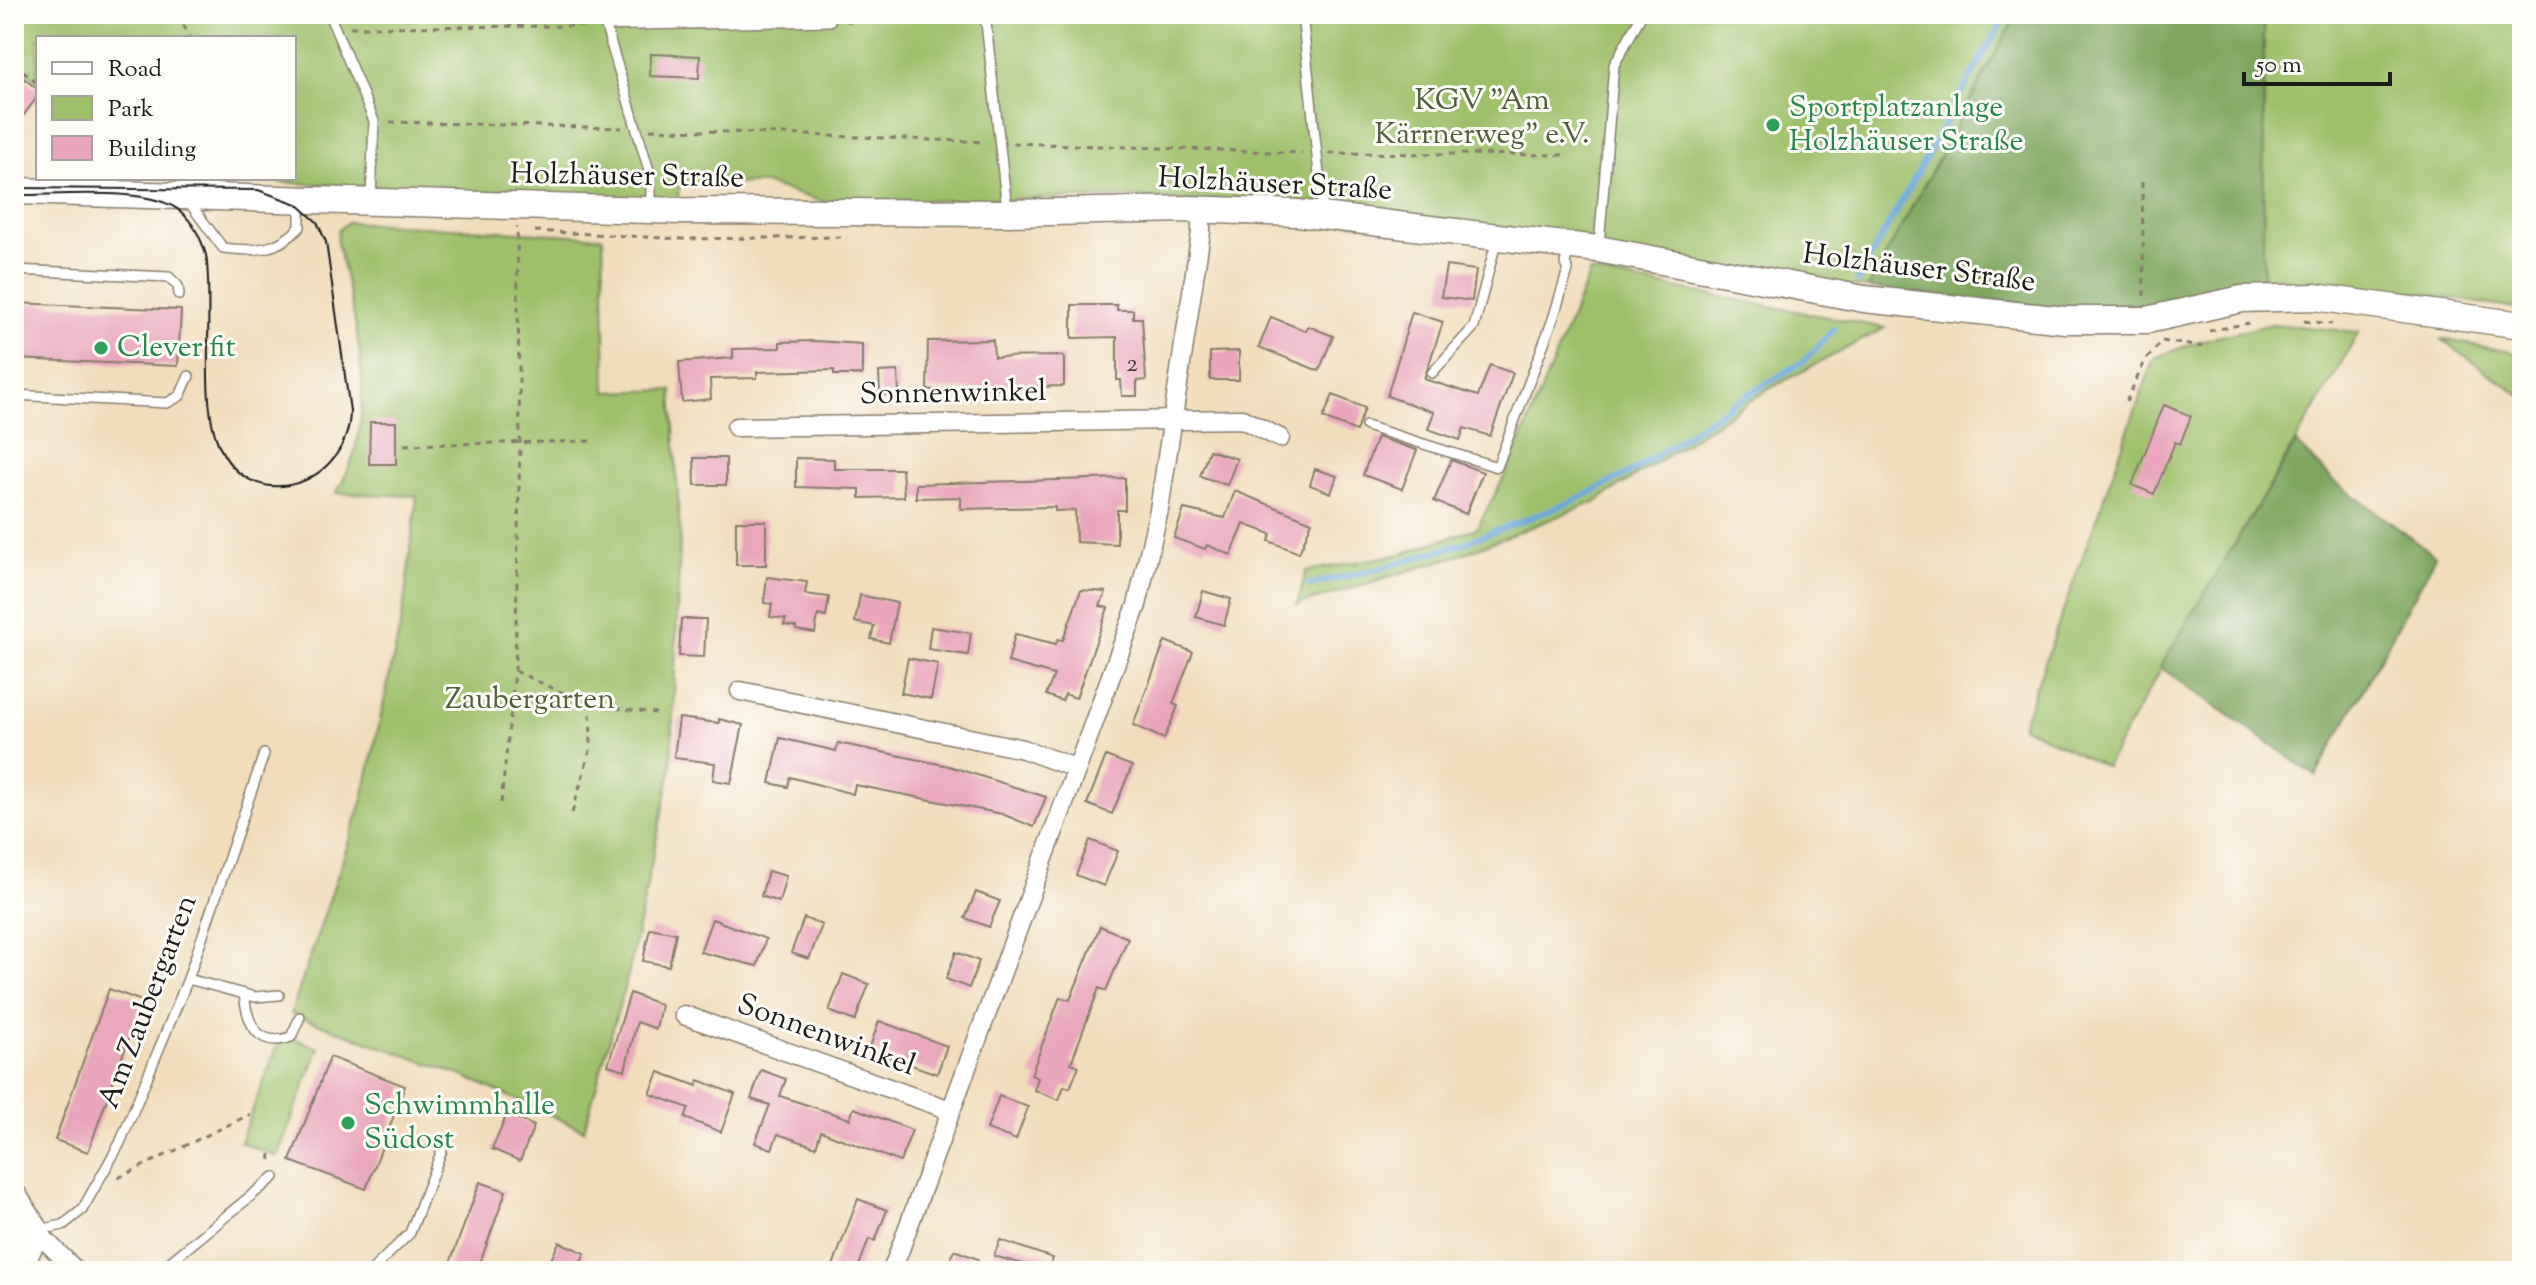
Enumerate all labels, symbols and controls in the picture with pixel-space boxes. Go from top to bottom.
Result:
legend [36,36,296,180]
scale bar [2244,36,2390,86]
text: 50 m [2254,49,2302,83]
text: Road [108,53,162,87]
park label: KGV "Am Kärrnerweg" e.V. [1375,80,1589,157]
place label: Sportplatzanlage Holzhäuser Straße [1789,87,2023,164]
text: Park [108,93,154,127]
marker: Sportplatzanlage Holzhäuser Straße [1764,116,1782,134]
text: Building [108,133,197,167]
street label: Holzhäuser Straße [509,153,745,201]
street label: Holzhäuser Straße [1157,157,1393,213]
street label: Holzhäuser Straße [1800,233,2038,305]
place label: Clever fit [117,327,236,370]
marker: Clever fit [92,339,110,357]
house number: 2 [1126,346,1138,383]
street label: Sonnenwinkel [859,371,1047,417]
park label: Zaubergarten [445,679,615,722]
street label: Am Zaubergarten [88,889,210,1115]
street label: Sonnenwinkel [731,984,921,1088]
place label: Schwimmhalle Südost [364,1085,555,1162]
marker: Schwimmhalle Südost [339,1114,357,1132]

